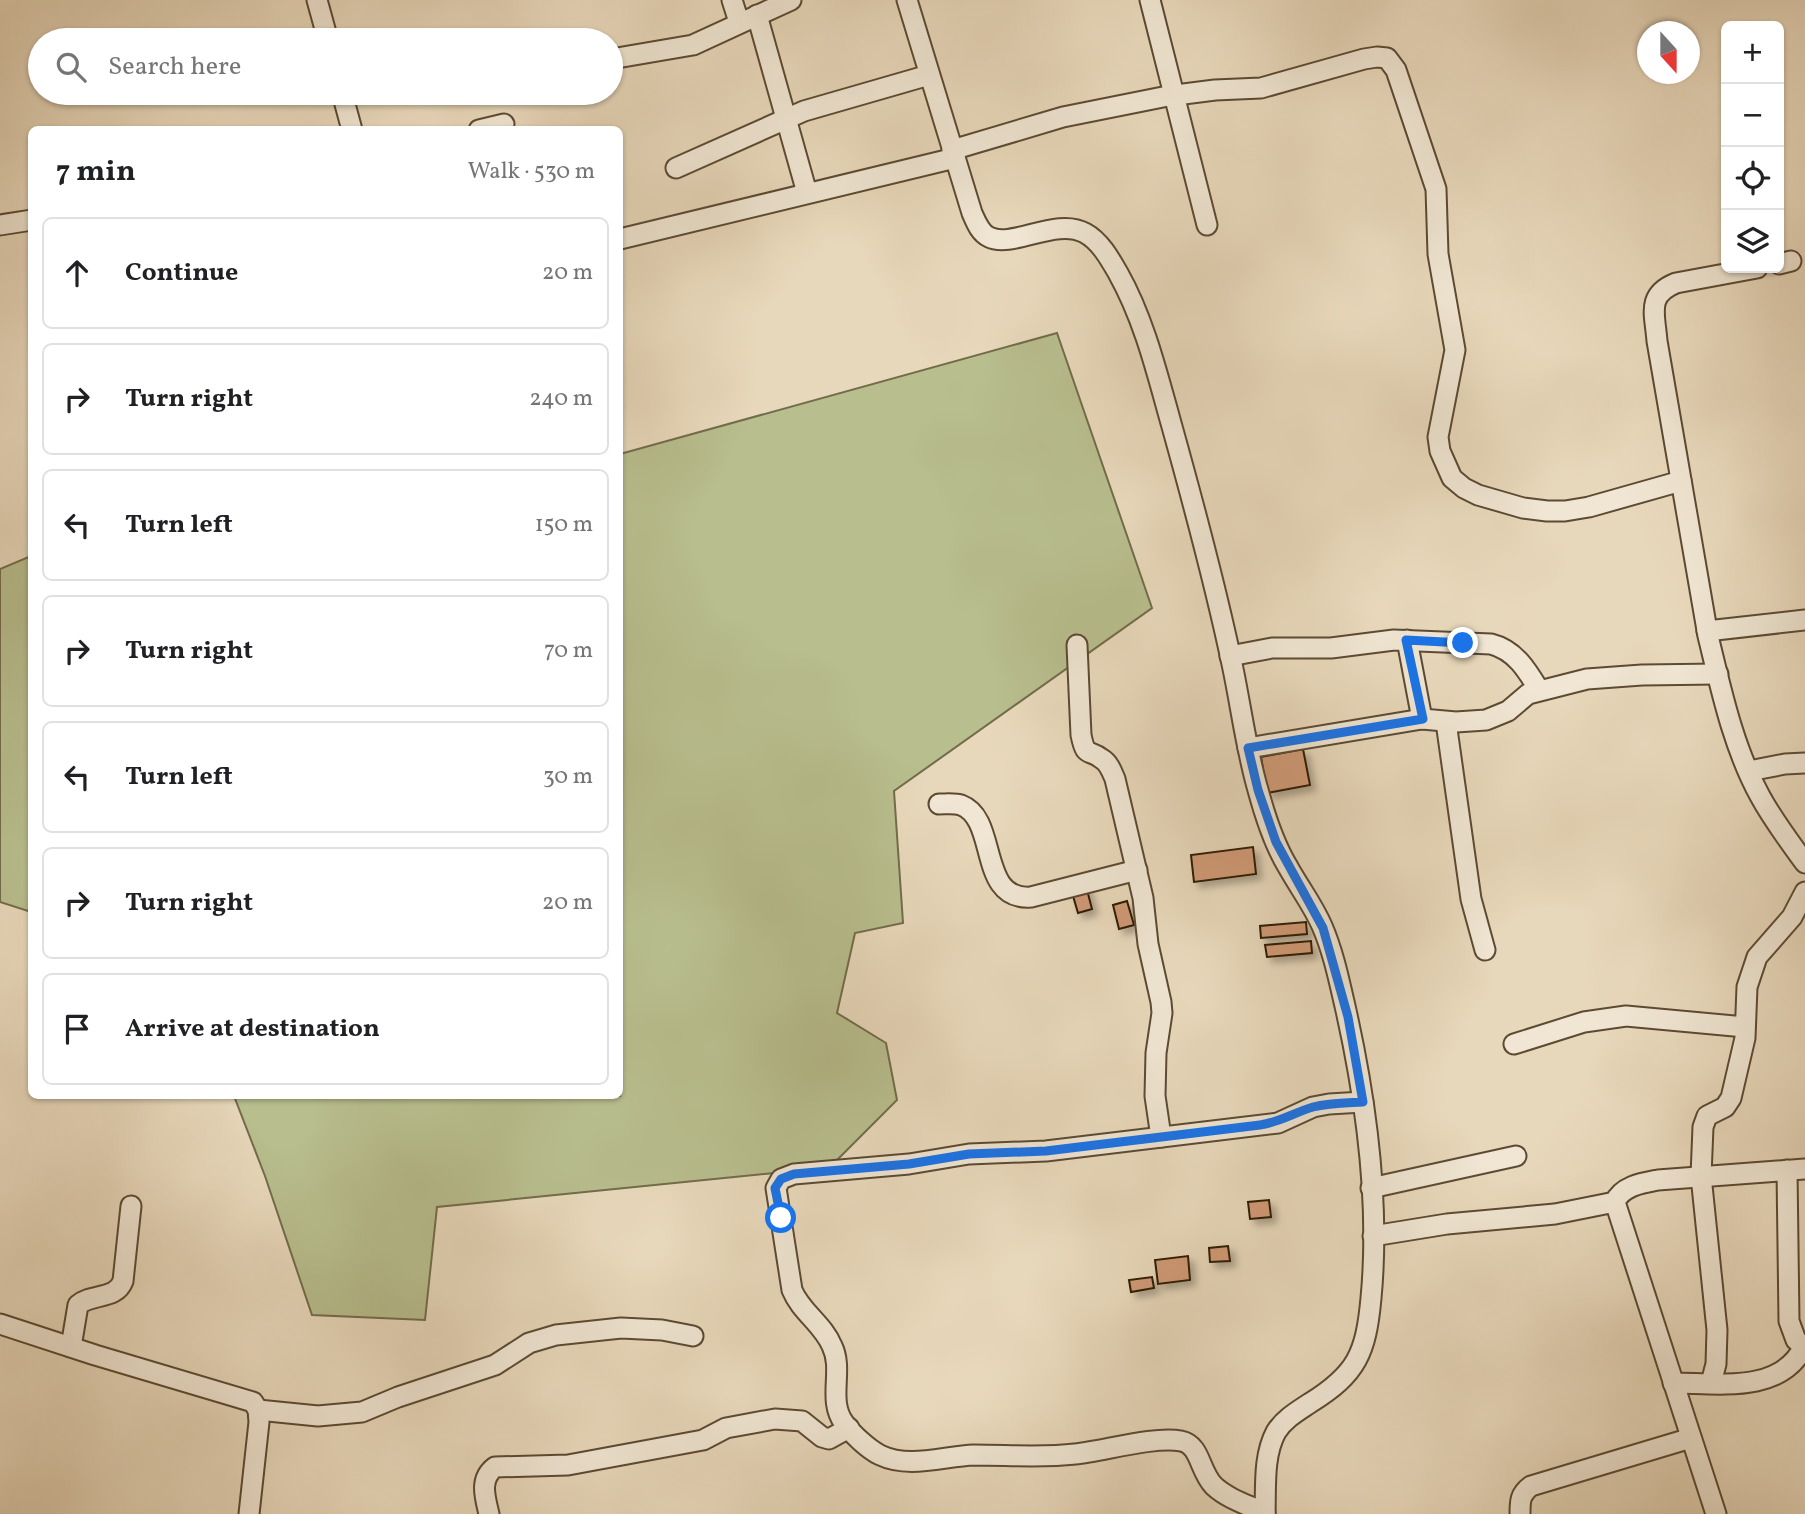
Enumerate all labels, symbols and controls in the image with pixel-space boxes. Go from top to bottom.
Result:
north arrow [1637,21,1700,84]
map controls [1721,21,1784,273]
button: + [1721,21,1784,84]
search box [28,28,623,105]
icon: search [52,48,90,86]
text: Search here [108,49,241,85]
button: − [1721,84,1784,147]
button: locate [1721,147,1784,210]
text: 7 min [56,151,136,193]
text: Walk · 530 m [468,156,595,188]
button: layers [1721,210,1784,273]
icon: ahead [58,254,96,292]
text: Continue [125,255,238,291]
text: 20 m [542,257,593,289]
icon: right [58,380,96,418]
text: Turn right [125,381,253,417]
text: 240 m [529,383,593,415]
icon: left [58,506,96,544]
text: Turn left [125,507,233,543]
text: 150 m [535,509,593,541]
route end [1447,627,1478,658]
icon: right [58,632,96,670]
text: Turn right [125,633,253,669]
text: 70 m [544,635,593,667]
icon: left [58,758,96,796]
text: Turn left [125,759,233,795]
text: 30 m [543,761,593,793]
icon: right [58,884,96,922]
text: Turn right [125,885,253,921]
text: 20 m [542,887,593,919]
icon: arrive [58,1010,96,1048]
text: Arrive at destination [125,1011,380,1047]
route start [765,1202,796,1233]

